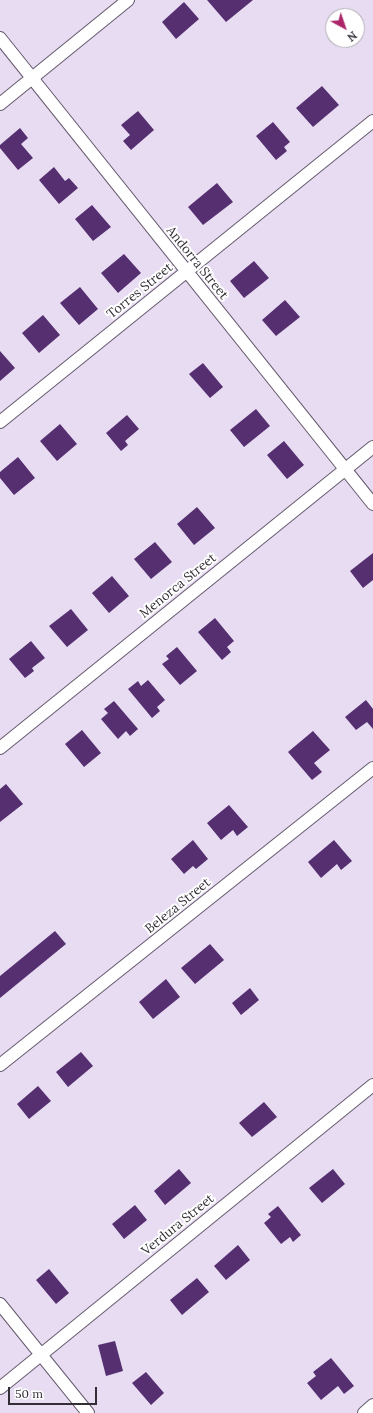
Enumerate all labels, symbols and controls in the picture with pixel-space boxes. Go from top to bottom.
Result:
north arrow [325,8,365,48]
text: N [344,28,360,45]
street label: Andorra Street [163,223,231,303]
street label: Torres Street [104,260,176,322]
street label: Menorca Street [137,550,219,622]
street label: Beleza Street [142,875,214,937]
street label: Verdura Street [139,1191,217,1259]
scale bar [10,1379,99,1405]
text: 50 m [15,1386,43,1401]

